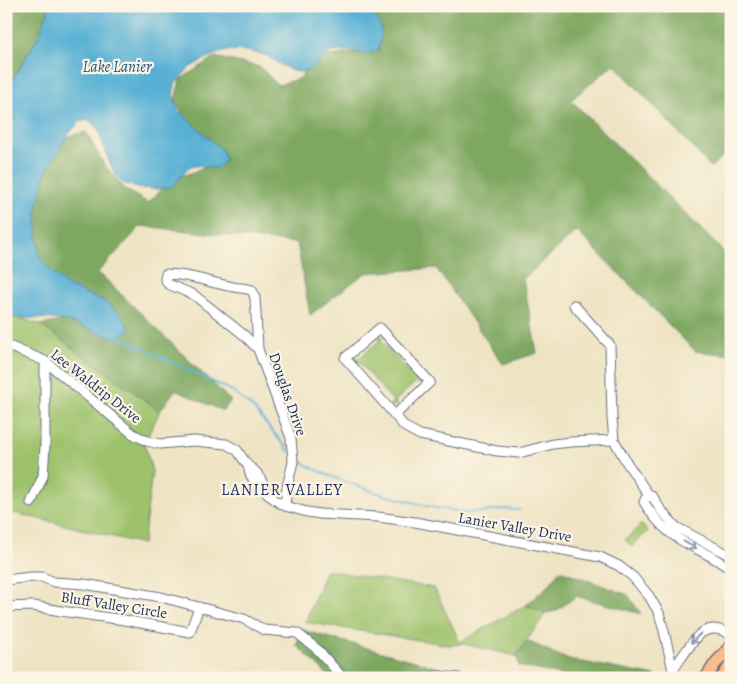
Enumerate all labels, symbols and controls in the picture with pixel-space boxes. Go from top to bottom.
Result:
water label: Lake Lanier [83,56,152,78]
street label: Lee Waldrip Drive [46,344,146,428]
street label: Douglas Drive [264,350,312,439]
district label: LANIER VALLEY [221,479,343,501]
street label: Lanier Valley Drive [457,507,574,547]
one-way arrow [682,541,697,550]
street label: Bluff Valley Circle [59,587,169,623]
one-way arrow [690,632,702,645]

